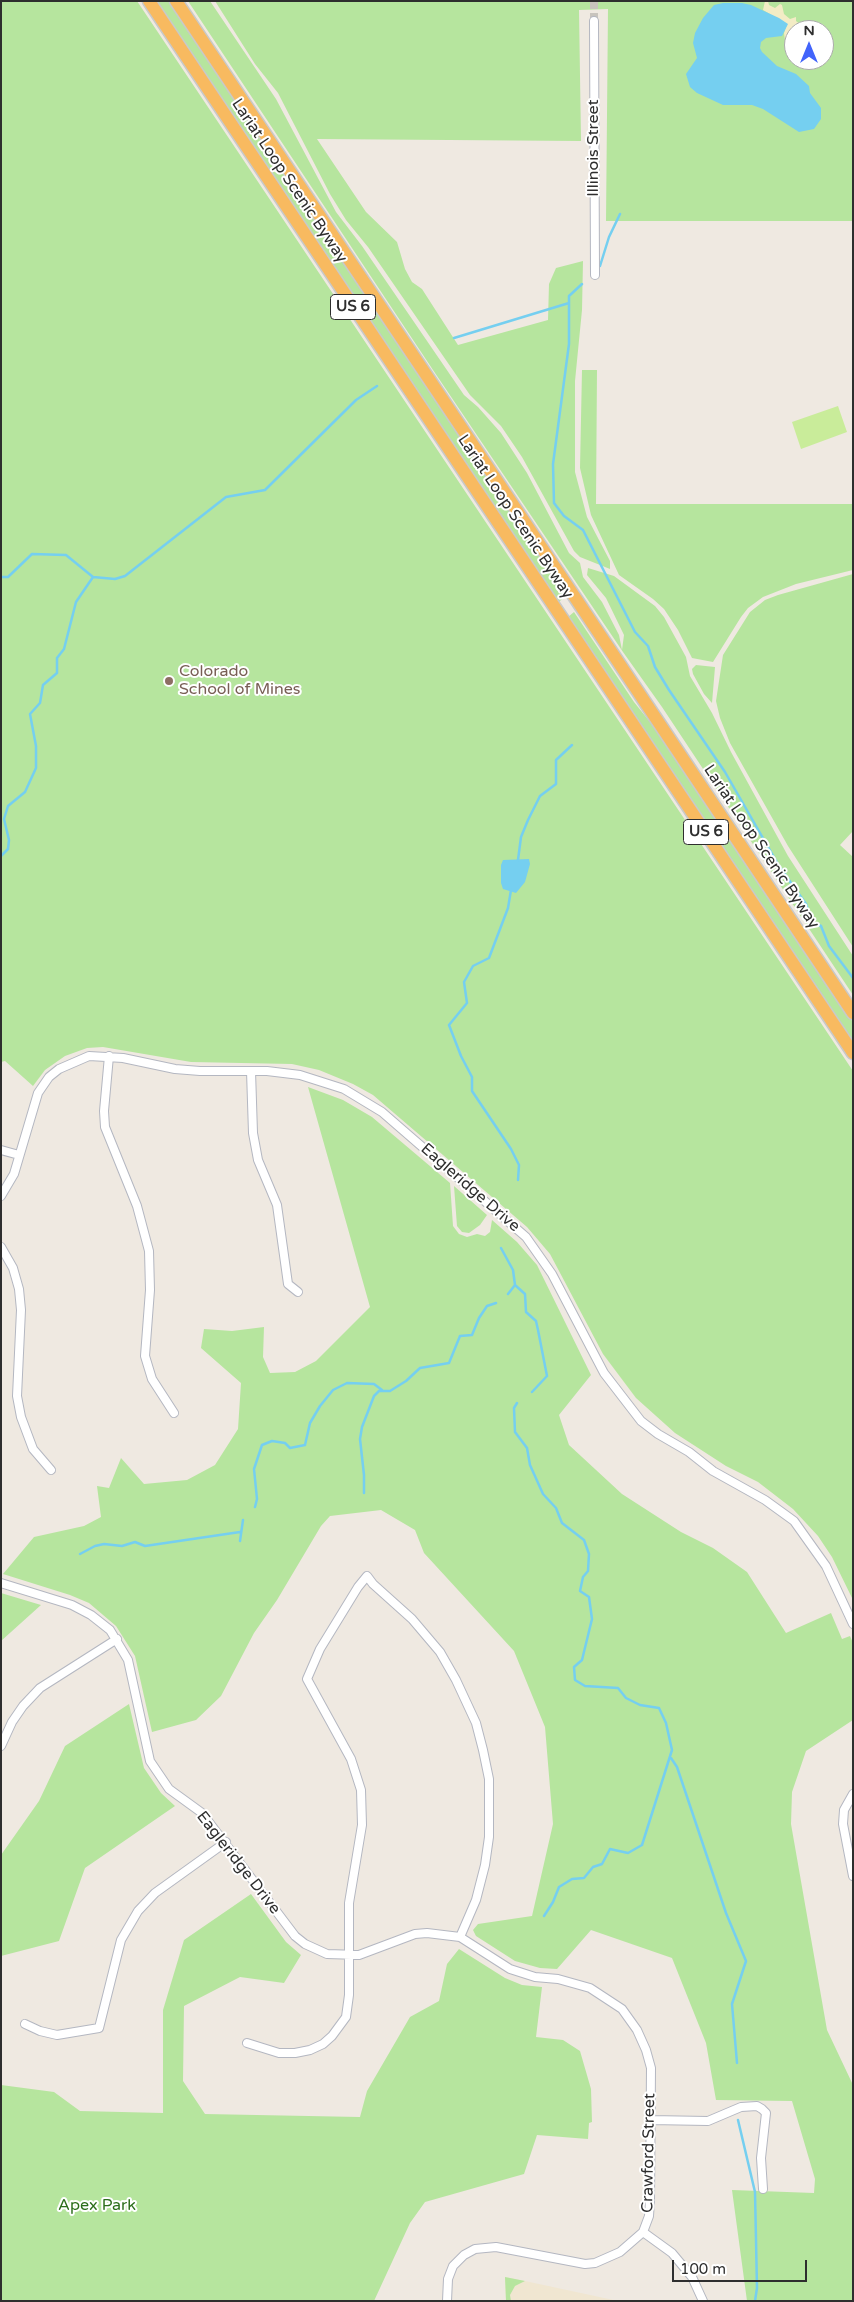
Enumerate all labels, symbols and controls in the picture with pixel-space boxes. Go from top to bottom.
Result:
north arrow [784,20,834,70]
text: N [803,22,815,39]
street label: Lariat Loop Scenic Byway [227,95,351,267]
street label: Illinois Street [584,99,604,197]
road number: US 6 [330,294,376,320]
street label: Lariat Loop Scenic Byway [453,431,577,603]
place label: Colorado School of Mines [179,662,300,700]
marker: Colorado School of Mines [163,675,175,687]
street label: Lariat Loop Scenic Byway [699,761,823,933]
road number: US 6 [684,820,728,844]
street label: Eagleridge Drive [416,1140,524,1236]
street label: Eagleridge Drive [192,1808,284,1918]
street label: Crawford Street [638,2093,660,2213]
park label: Apex Park [58,2196,136,2216]
scale bar [674,2250,809,2282]
text: 100 m [680,2260,726,2278]

